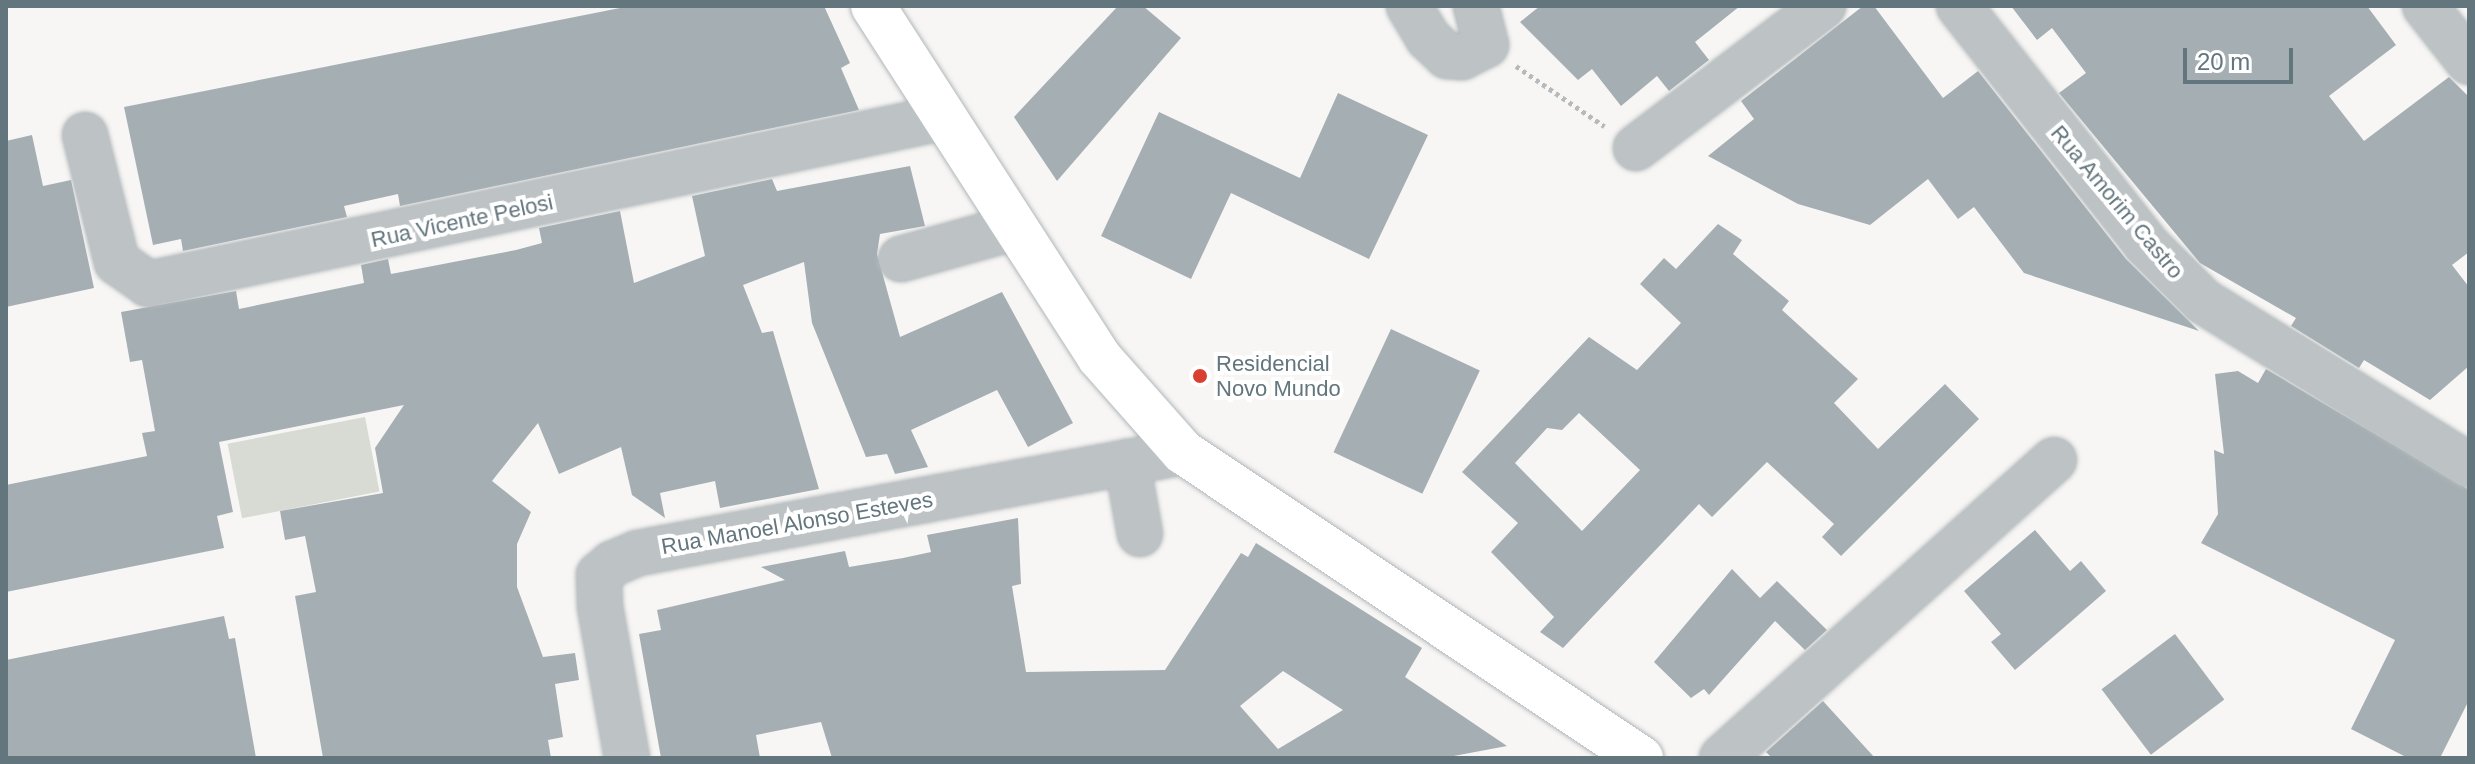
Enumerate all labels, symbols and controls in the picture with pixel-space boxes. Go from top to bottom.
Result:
scale bar [2187,32,2297,82]
text: 20 m [2197,48,2250,75]
street label: Rua Amorim Castro [2045,120,2189,284]
street label: Rua Vicente Pelosi [369,189,555,253]
place label: Residencial Novo Mundo [1216,350,1341,402]
marker: Residencial Novo Mundo [1191,367,1209,385]
street label: Rua Manoel Alonso Esteves [659,486,935,560]

